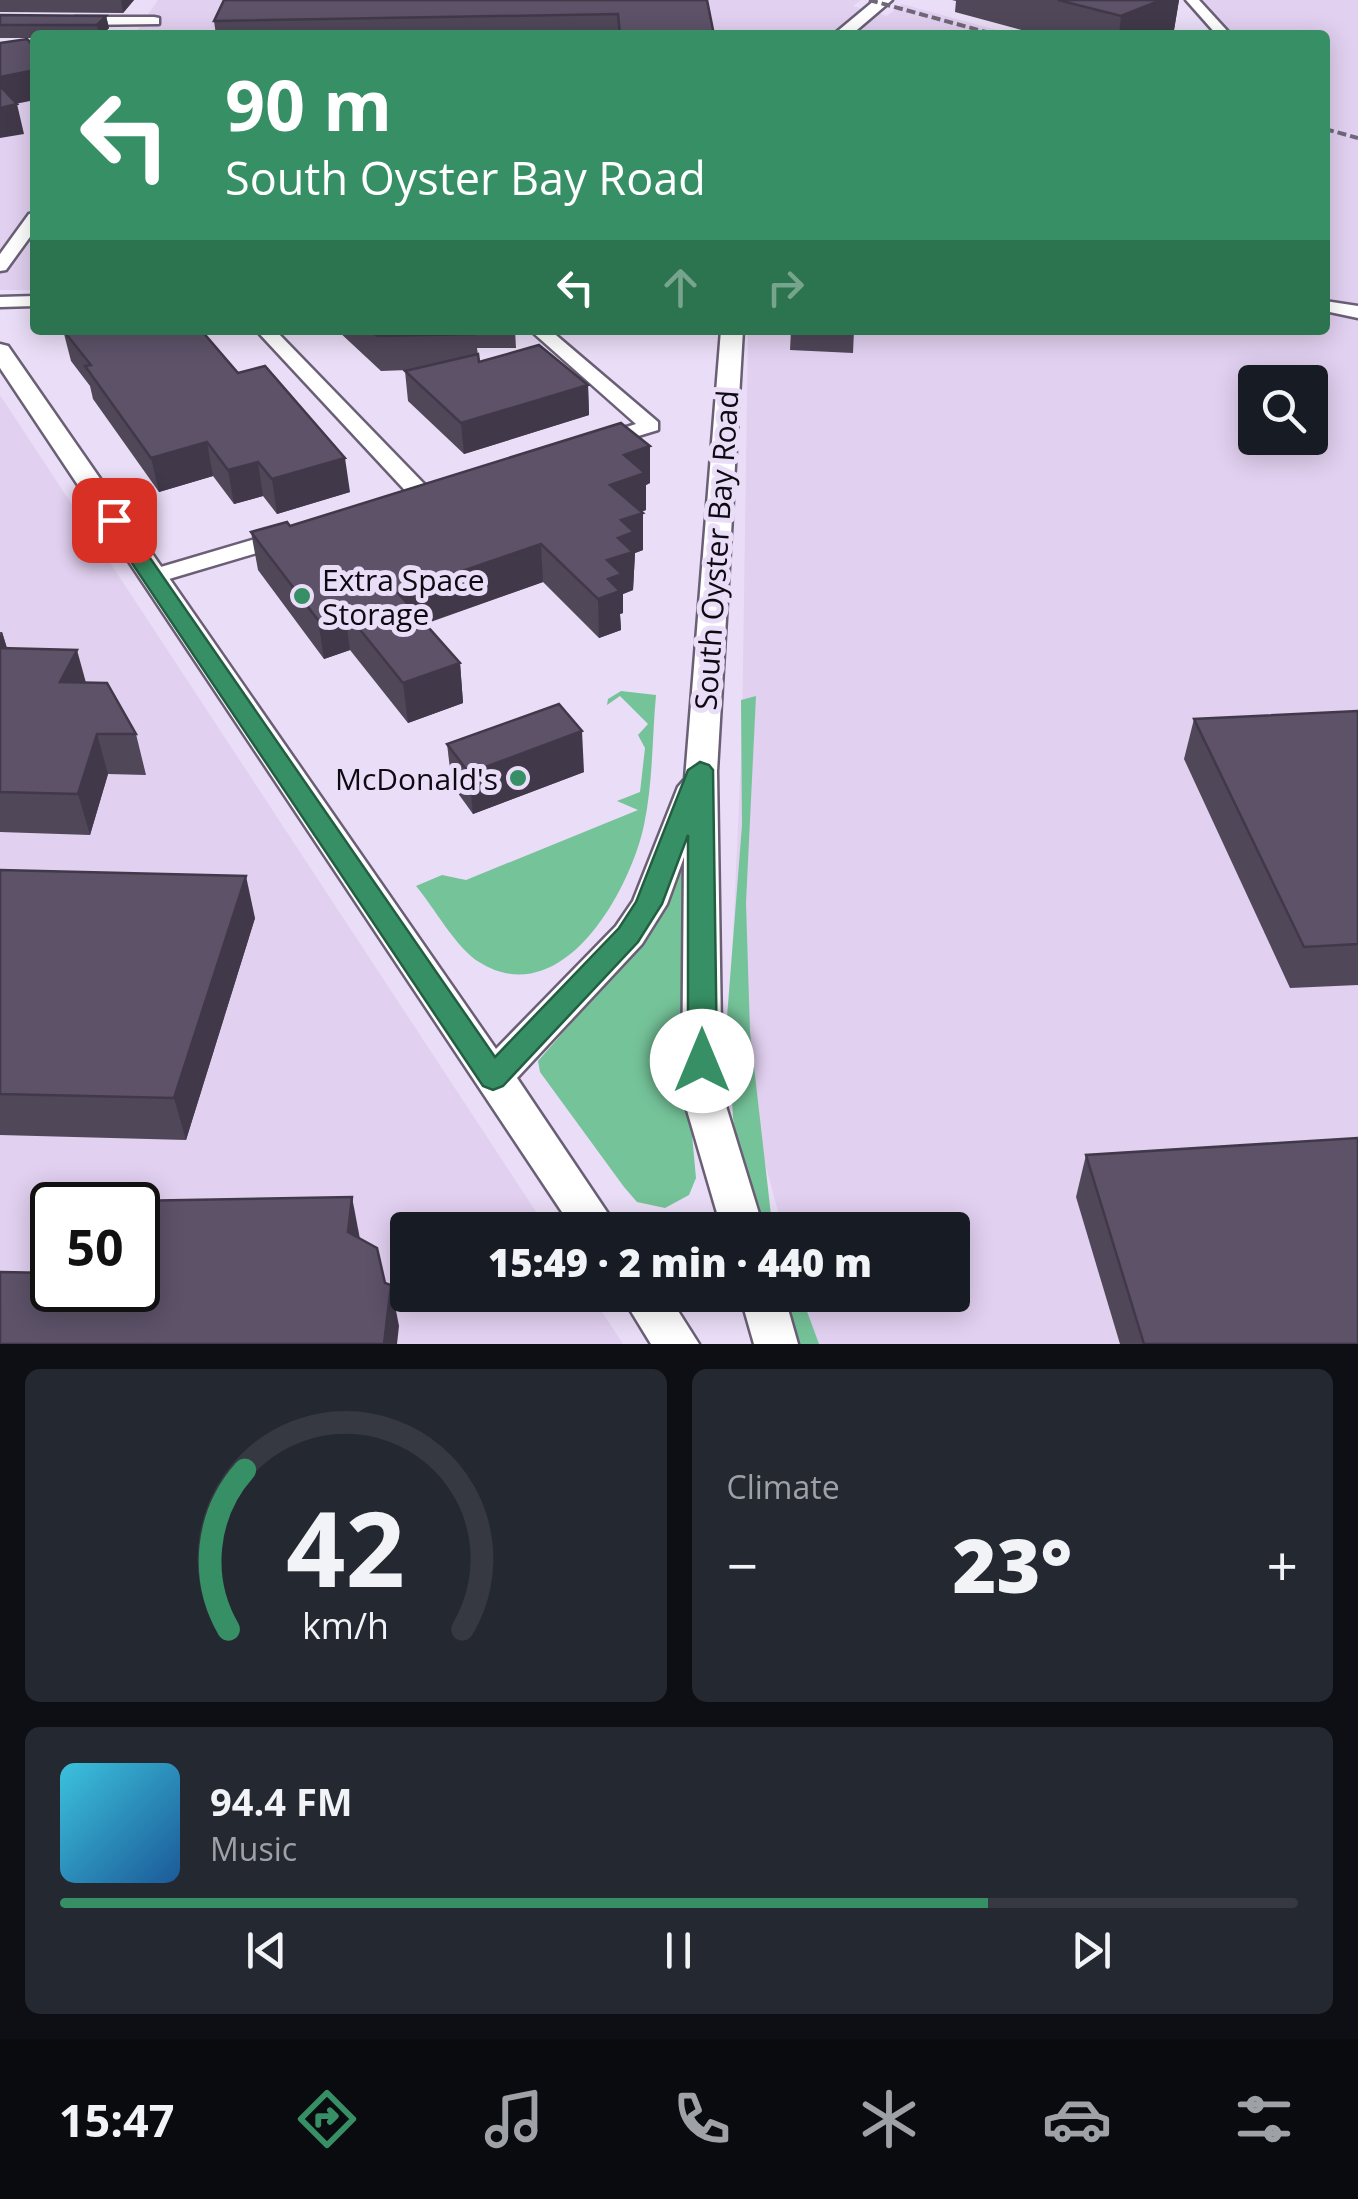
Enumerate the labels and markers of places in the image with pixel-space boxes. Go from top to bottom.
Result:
pin [72,478,157,563]
place label: Extra Space Storage [322,559,484,634]
marker: Extra Space Storage [291,585,313,607]
place label: McDonald's [335,758,498,799]
marker: McDonald's [507,767,529,789]

